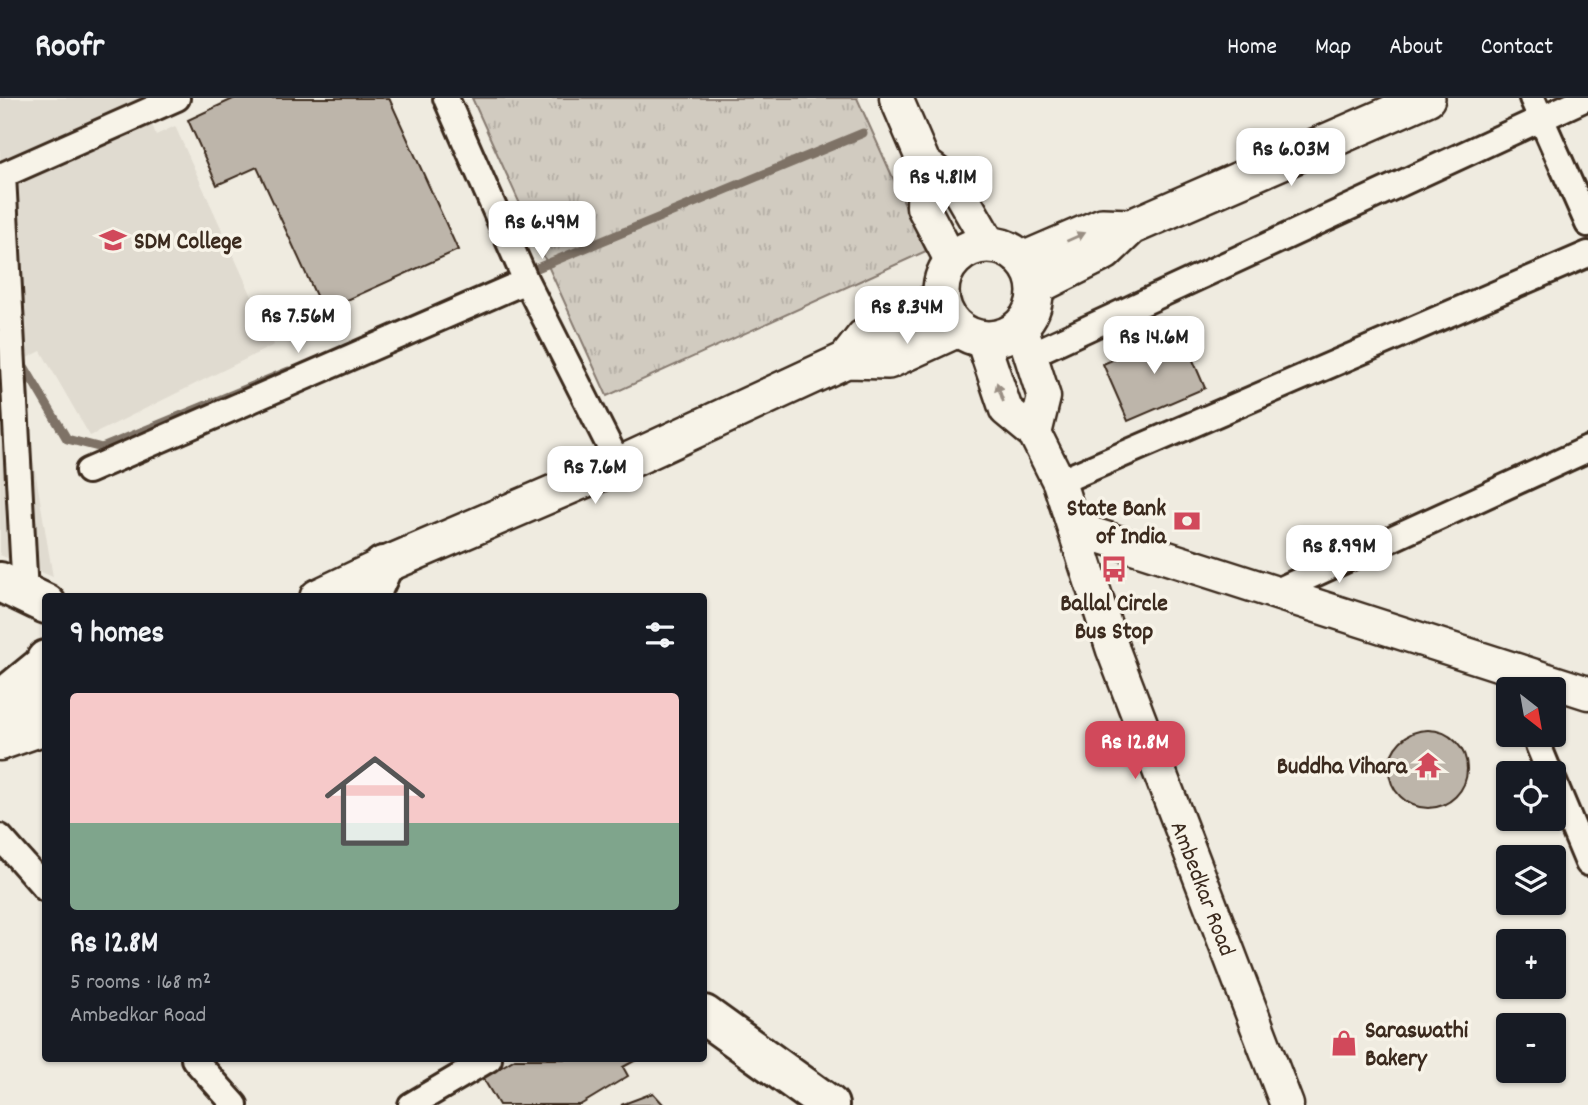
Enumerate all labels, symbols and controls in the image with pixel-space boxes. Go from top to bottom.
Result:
text: Roofr [35,25,104,72]
text: Home [1227,31,1277,65]
text: Map [1315,31,1351,65]
text: About [1389,31,1443,65]
text: Contact [1481,31,1553,65]
pin: Rs 6.03M [1219,129,1363,188]
text: Rs 6.03M [1252,134,1330,167]
pin: Rs 4.81M [871,156,1015,216]
text: Rs 4.81M [909,162,977,195]
pin: Rs 6.49M [470,202,614,261]
text: Rs 6.49M [505,207,579,240]
school or university icon: SDM College [98,225,128,255]
place label: SDM College [134,226,243,260]
one-way arrow [1066,231,1086,243]
pin: Rs 8.34M [835,286,979,346]
text: Rs 8.34M [871,292,943,325]
pin: Rs 7.56M [226,296,370,355]
text: Rs 7.56M [261,301,335,334]
pin: Rs 14.6M [1082,316,1226,376]
text: Rs 14.6M [1119,322,1189,355]
one-way arrow [994,382,1005,403]
pin: Rs 7.6M [530,446,660,506]
text: Rs 7.6M [563,452,627,485]
place label: State Bank of India [1067,493,1167,555]
bank icon: State Bank of India [1172,506,1202,536]
pin: Rs 8.99M [1267,526,1411,585]
text: Rs 8.99M [1302,531,1376,564]
bus stop icon: Ballal Circle Bus Stop [1099,554,1129,584]
place label: Ballal Circle Bus Stop [1060,588,1168,650]
text: 9 homes [70,614,164,657]
icon: filters [641,616,679,654]
north arrow [1496,677,1566,747]
map controls [1496,677,1566,1083]
pin: Rs 12.8M [1063,722,1207,781]
text: Rs 12.8M [1101,727,1169,760]
icon: home [312,738,438,864]
temple icon: Buddha Vihara [1413,750,1443,780]
place label: Buddha Vihara [1277,751,1408,785]
button: locate [1496,761,1566,831]
street label: Ambedkar Road [1160,817,1243,962]
button: layers [1496,845,1566,915]
text: Rs 12.8M [70,924,158,967]
button: + [1496,929,1566,999]
text: 5 rooms · 168 m² [70,967,211,1000]
text: Ambedkar Road [70,1000,206,1033]
button: − [1496,1013,1566,1083]
place label: Saraswathi Bakery [1365,1015,1469,1077]
shop icon: Saraswathi Bakery [1329,1028,1359,1058]

